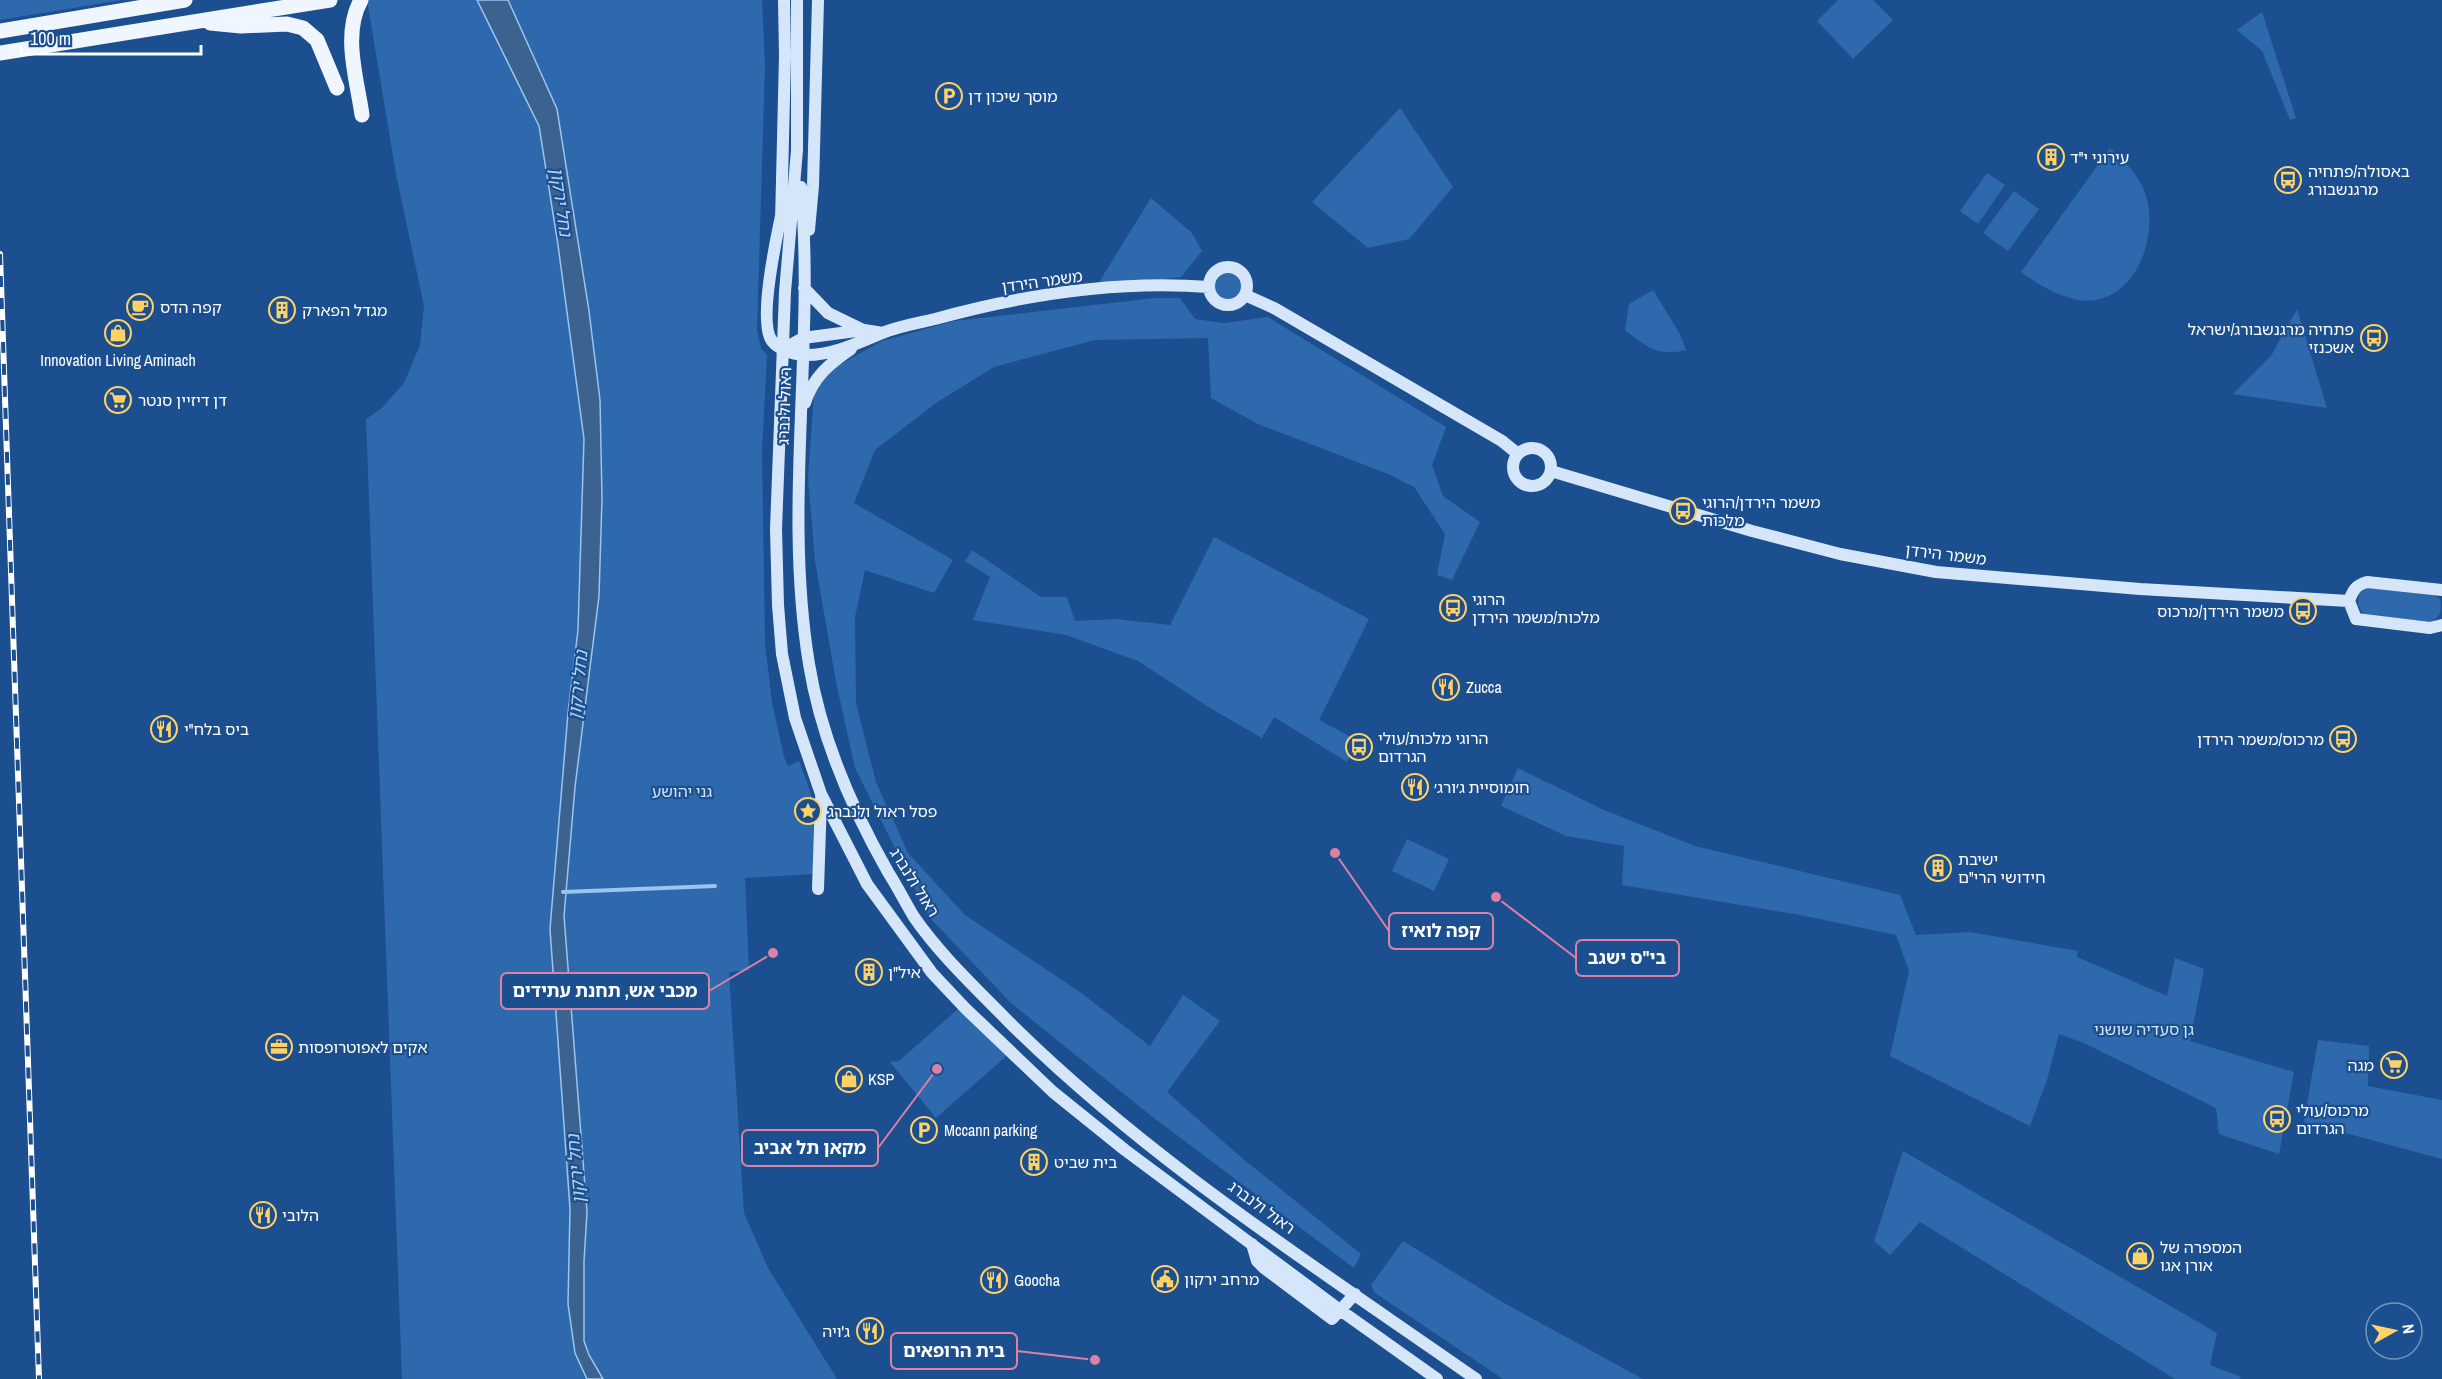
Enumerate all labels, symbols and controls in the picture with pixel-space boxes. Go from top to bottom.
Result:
scale bar [21,18,201,56]
text: 100 m [30,26,71,51]
parking icon: מוסך שיכון דן [934,81,964,111]
place label: מוסך שיכון דן [968,85,1058,107]
building icon: עירוני י"ד [2036,142,2066,172]
place label: עירוני י"ד [2070,146,2129,168]
place label: באסולה/פתחיה מרגנשבורג [2308,160,2410,200]
bus stop icon: באסולה/פתחיה מרגנשבורג [2273,165,2303,195]
water label: נחל ירקון [544,166,579,239]
street label: משמר הירדן [1000,264,1084,298]
cafe icon: קפה הדס [125,292,155,322]
building icon: מגדל הפארק [267,295,297,325]
place label: קפה הדס [160,296,222,318]
place label: מגדל הפארק [302,299,387,321]
shop icon: Innovation Living Aminach [103,318,133,348]
place label: פתחיה מרגנשבורג/ישראל אשכנזי [2188,318,2354,358]
bus stop icon: פתחיה מרגנשבורג/ישראל אשכנזי [2359,323,2389,353]
place label: Innovation Living Aminach [40,349,196,371]
street label: ראול ולנברג [772,367,796,445]
supermarket icon: דן דיזיין סנטר [103,385,133,415]
place label: דן דיזיין סנטר [138,389,227,411]
place label: משמר הירדן/הרוגי מלכות [1702,491,1821,531]
bus stop icon: משמר הירדן/הרוגי מלכות [1668,496,1698,526]
street label: משמר הירדן [1904,538,1988,570]
place label: הרוגי מלכות/משמר הירדן [1472,588,1600,628]
bus stop icon: הרוגי מלכות/משמר הירדן [1438,593,1468,623]
bus stop icon: משמר הירדן/מרכוס [2288,596,2318,626]
place label: משמר הירדן/מרכוס [2157,600,2284,622]
water label: נחל ירקון [561,648,594,721]
restaurant icon: Zucca [1431,672,1461,702]
place label: Zucca [1466,676,1502,698]
restaurant icon: ביס בלח"י [149,714,179,744]
place label: ביס בלח"י [184,718,249,740]
bus stop icon: מרכוס/משמר הירדן [2328,724,2358,754]
place label: הרוגי מלכות/עולי הגרדום [1378,727,1489,767]
place label: מרכוס/משמר הירדן [2197,728,2324,750]
bus stop icon: הרוגי מלכות/עולי הגרדום [1344,732,1374,762]
restaurant icon: חומוסיית ג׳ורג׳ [1400,772,1430,802]
place label: חומוסיית ג׳ורג׳ [1434,776,1530,798]
park label: גני יהושע [652,780,712,802]
place icon: פסל ראול ולנברג [793,796,823,826]
place label: פסל ראול ולנברג [828,800,937,822]
street label: ראול ולנברג [885,843,945,921]
place label: ישיבת חידושי הרי"ם [1958,848,2046,888]
building icon: ישיבת חידושי הרי"ם [1923,853,1953,883]
callout: קפה לואיז [1389,913,1493,949]
text: קפה לואיז [1401,918,1481,943]
callout: בי"ס ישגב [1576,940,1679,976]
text: בי"ס ישגב [1588,945,1667,970]
building icon: איל"ן [854,957,884,987]
place label: איל"ן [888,961,921,983]
callout: מכבי אש, תחנת עתידים [501,973,709,1009]
text: מכבי אש, תחנת עתידים [513,978,698,1003]
park label: גן סעדיה שושני [2094,1018,2194,1040]
office icon: אקים לאפוטרופסות [264,1032,294,1062]
place label: אקים לאפוטרופסות [298,1036,428,1058]
supermarket icon: מגה [2379,1050,2409,1080]
place label: מגה [2347,1054,2374,1076]
shop icon: KSP [834,1064,864,1094]
place label: KSP [868,1068,895,1090]
place label: מרכוס/עולי הגרדום [2296,1099,2369,1139]
bus stop icon: מרכוס/עולי הגרדום [2262,1104,2292,1134]
parking icon: Mccann parking [909,1115,939,1145]
place label: Mccann parking [944,1119,1038,1141]
callout: מקאן תל אביב [742,1130,878,1166]
water label: נחל ירקון [560,1132,591,1205]
text: מקאן תל אביב [754,1135,867,1160]
building icon: בית שביט [1019,1147,1049,1177]
place label: בית שביט [1054,1151,1117,1173]
street label: ראול ולנברג [1224,1175,1300,1239]
restaurant icon: הלובי [248,1200,278,1230]
place label: הלובי [282,1204,319,1226]
place label: המספרה של אורן אגו [2160,1236,2242,1276]
shop icon: המספרה של אורן אגו [2125,1241,2155,1271]
public building icon: מרחב ירקון [1150,1264,1180,1294]
restaurant icon: Goocha [979,1265,1009,1295]
place label: מרחב ירקון [1184,1268,1259,1290]
place label: Goocha [1014,1269,1061,1291]
north arrow [2364,1301,2424,1361]
restaurant icon: ג'ויה [855,1316,885,1346]
place label: ג'ויה [822,1320,850,1342]
text: N [2397,1323,2420,1335]
callout: בית הרופאים [891,1333,1017,1369]
text: בית הרופאים [903,1338,1005,1363]

